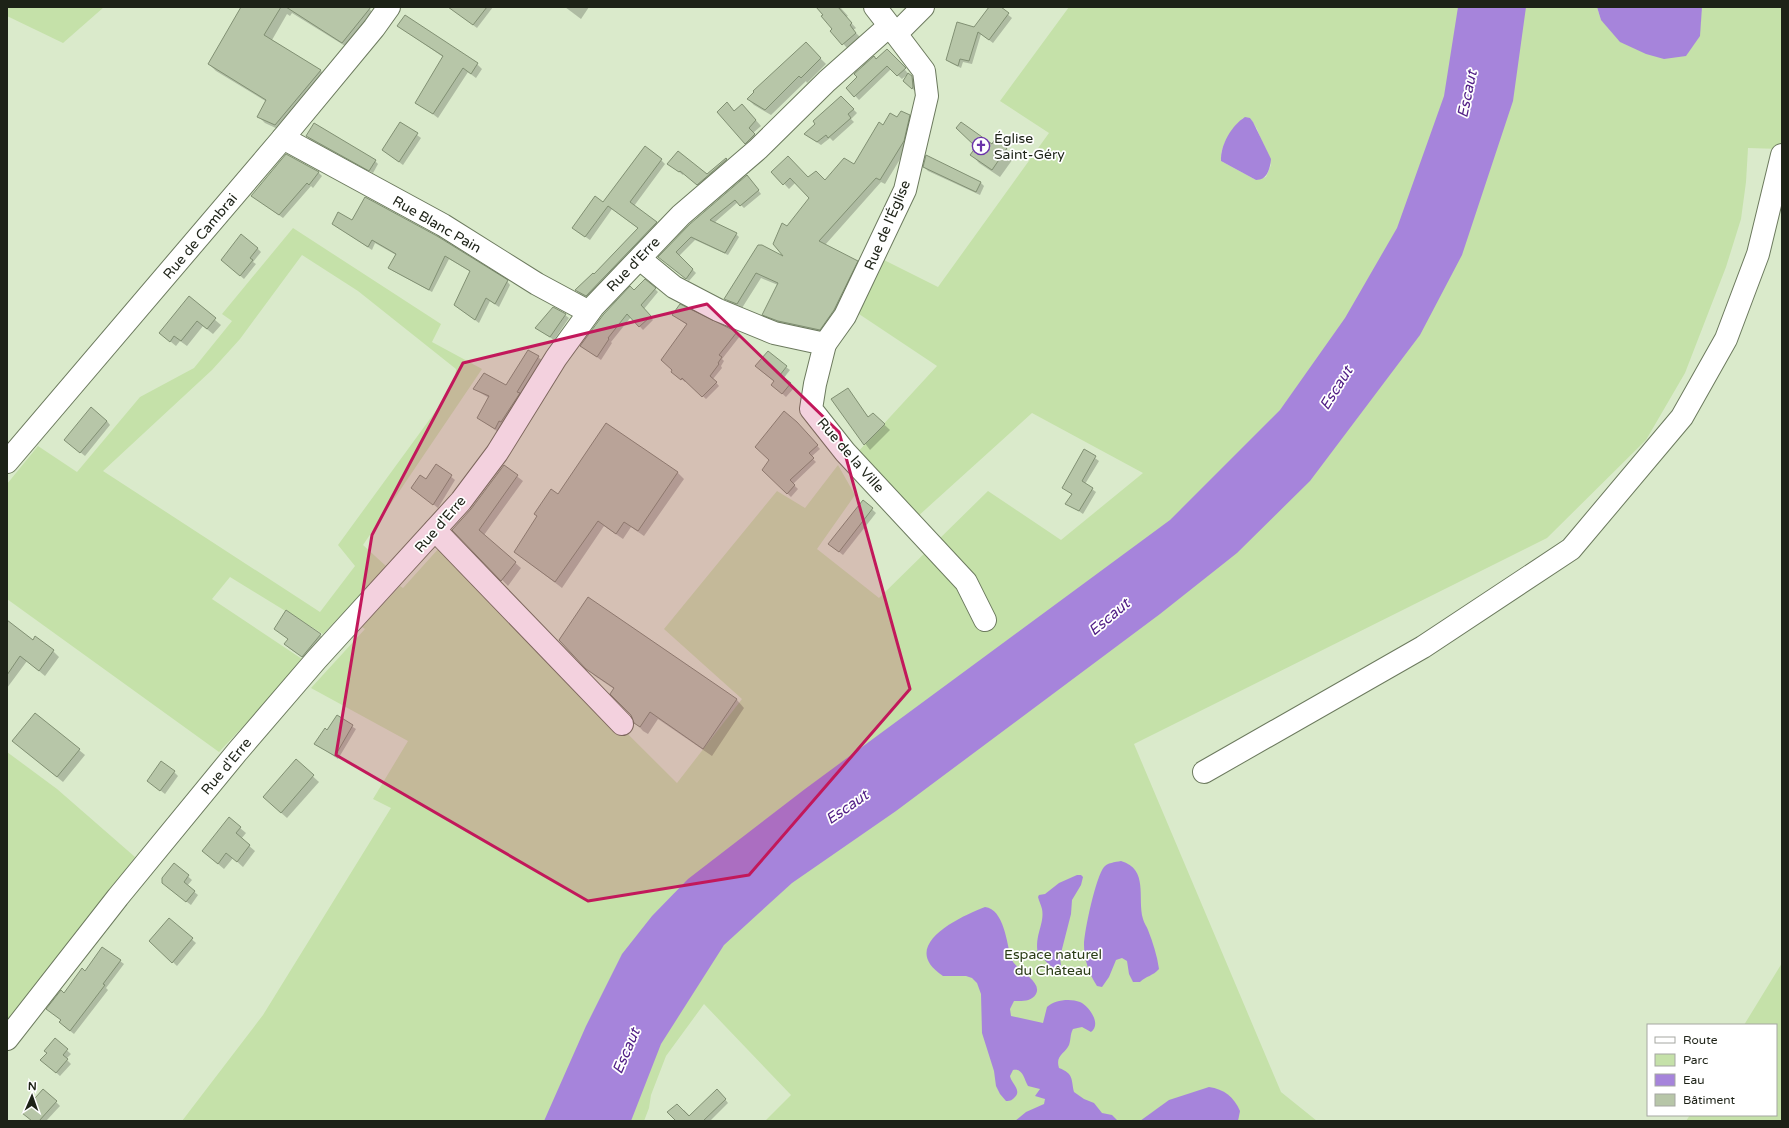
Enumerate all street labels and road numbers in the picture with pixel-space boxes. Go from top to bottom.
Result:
street label: Rue de l'Église [861,178,914,273]
street label: Rue de Cambrai [160,190,241,283]
street label: Rue Blanc Pain [389,192,484,257]
street label: Rue d'Erre [603,233,664,295]
street label: Rue de la Ville [814,414,888,496]
street label: Rue d'Erre [411,493,470,556]
street label: Rue d'Erre [198,734,255,798]

